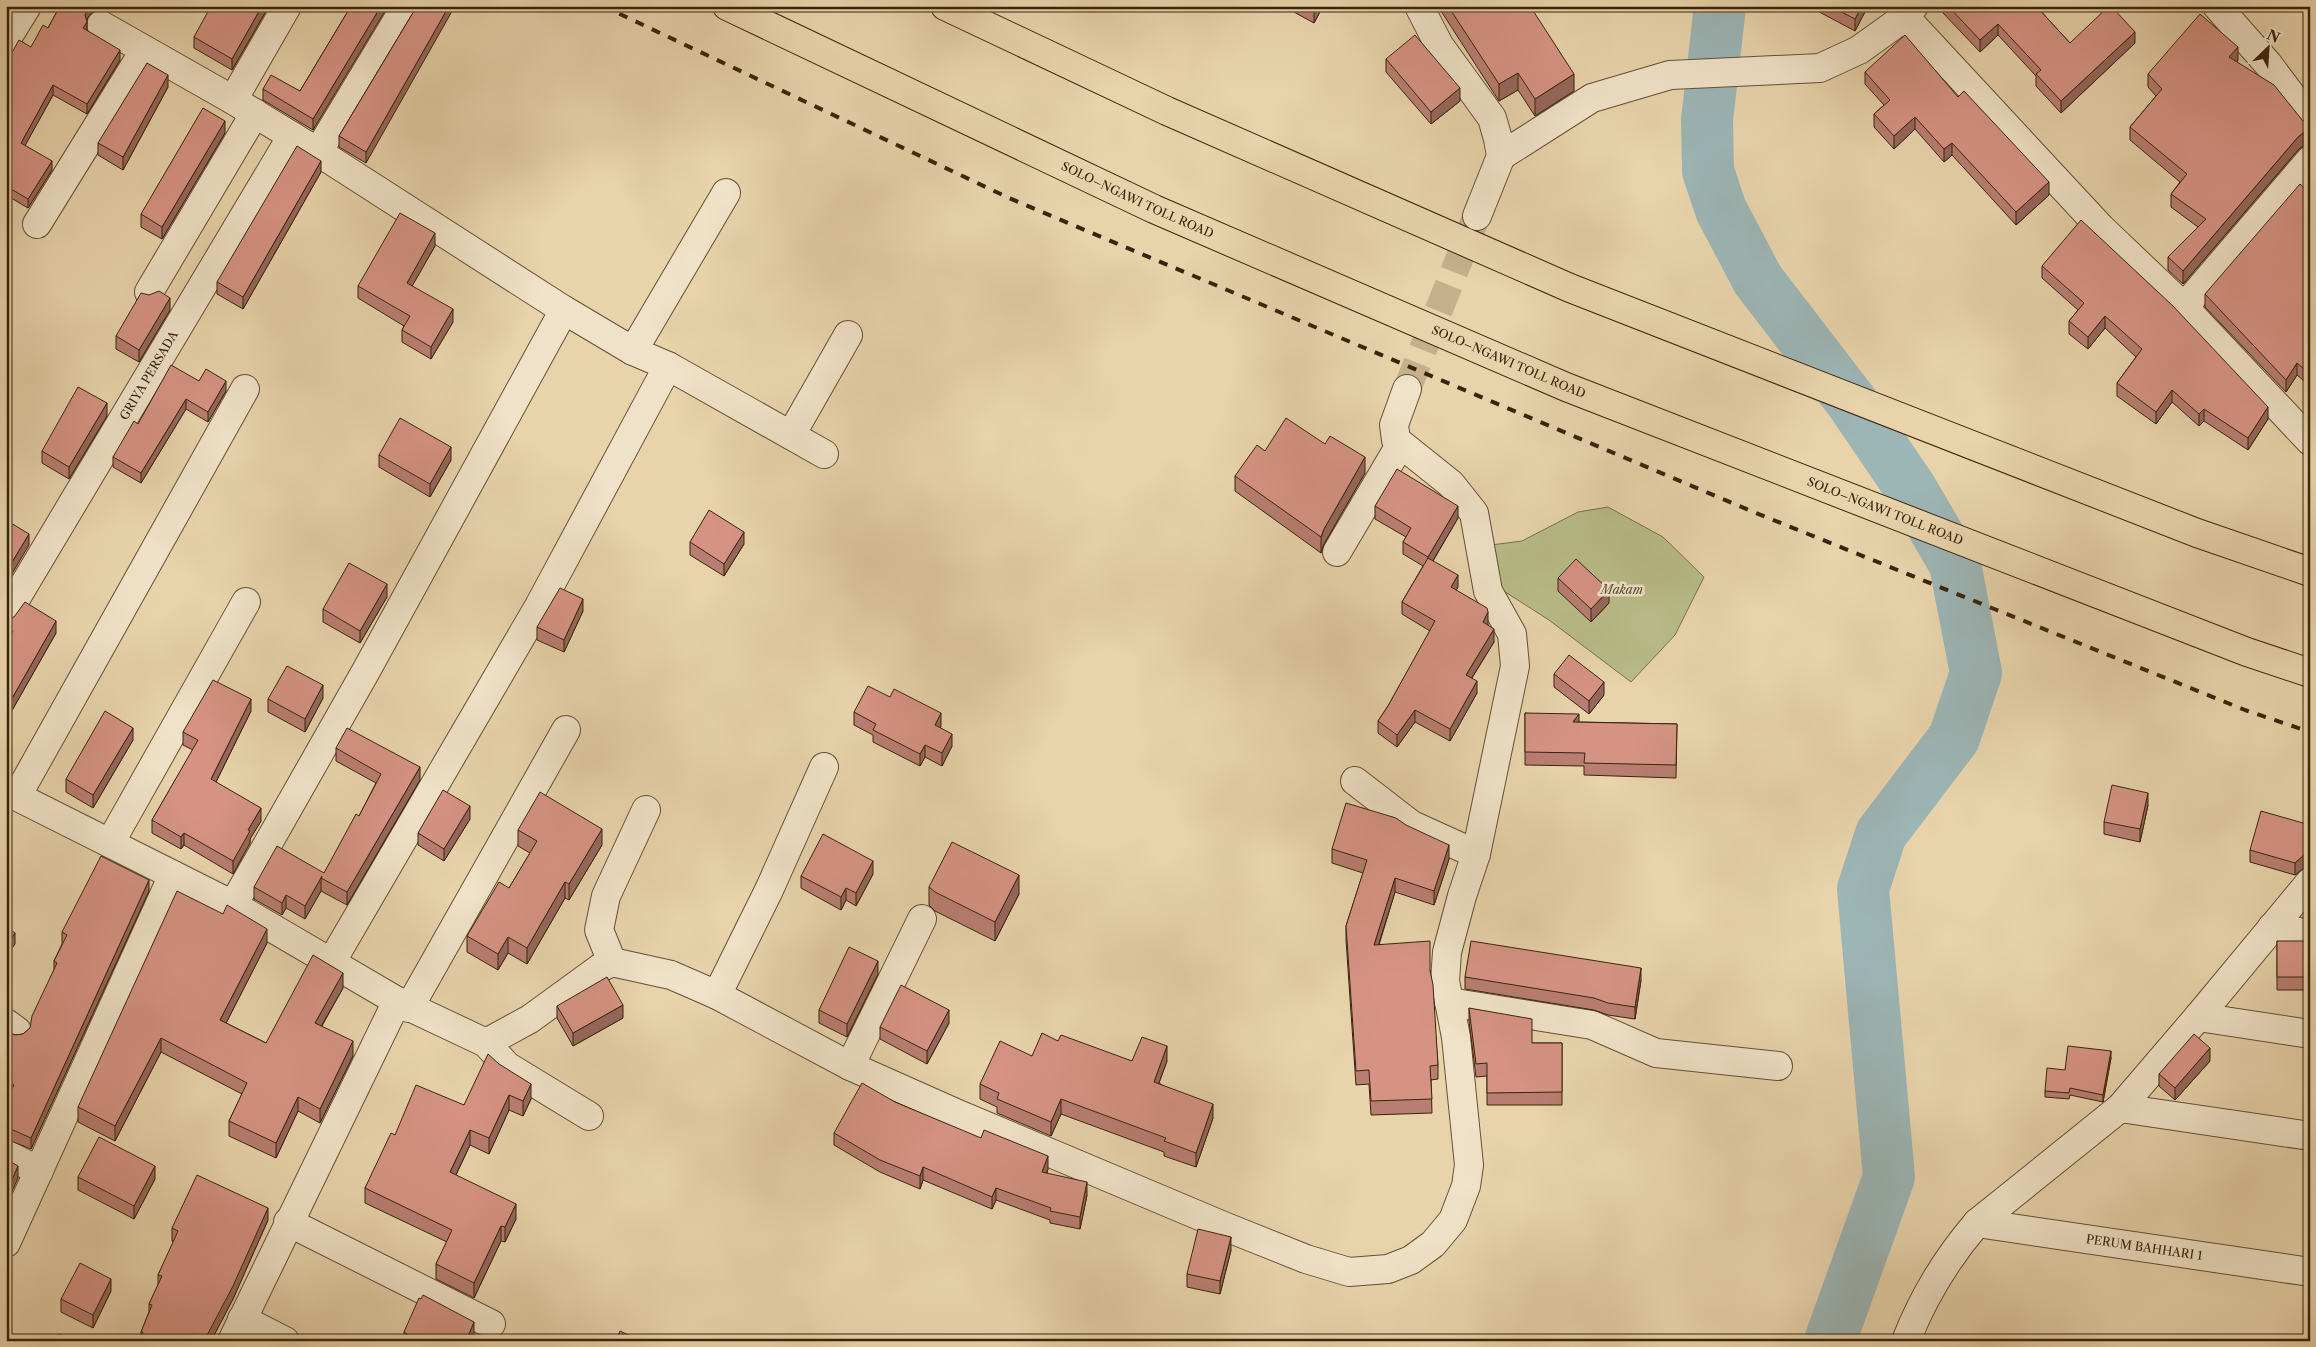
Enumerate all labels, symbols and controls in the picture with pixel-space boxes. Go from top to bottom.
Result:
north arrow [2244,22,2294,72]
text: N [2264,25,2283,47]
street label: SOLO–NGAWI TOLL ROAD [1059,158,1216,241]
street label: SOLO–NGAWI TOLL ROAD [1430,322,1588,401]
street label: GRIYA PERSADA [116,327,182,423]
street label: SOLO–NGAWI TOLL ROAD [1805,474,1966,548]
park label: Makam [1599,582,1643,597]
street label: PERUM BAHHARI 1 [2085,1231,2203,1263]

